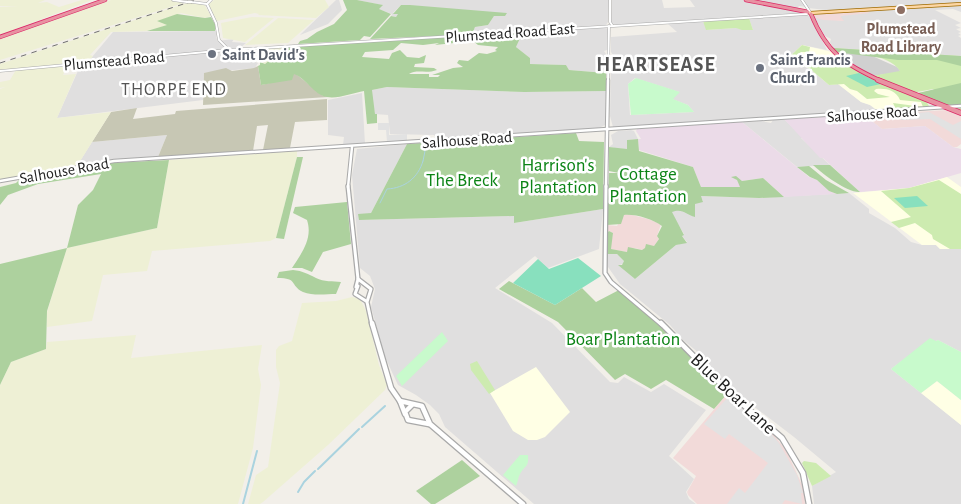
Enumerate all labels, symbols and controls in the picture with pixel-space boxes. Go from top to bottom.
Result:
marker: Plumstead Road Library [895,4,907,16]
street label: Plumstead Road East [445,20,575,46]
place label: Plumstead Road Library [861,21,942,56]
place label: Saint David's [222,47,305,63]
marker: Saint David's [206,48,218,60]
street label: Plumstead Road [63,49,165,73]
place label: Saint Francis Church [770,52,851,86]
district label: HEARTSEASE [596,55,716,75]
marker: Saint Francis Church [754,62,766,74]
district label: THORPE END [121,81,227,99]
street label: Salhouse Road [826,103,918,125]
street label: Salhouse Road [421,129,513,151]
street label: Salhouse Road [18,155,110,187]
park label: Harrison's Plantation [519,156,597,197]
park label: Cottage Plantation [609,165,687,206]
park label: The Breck [426,171,498,190]
park label: Boar Plantation [566,330,680,349]
street label: Blue Boar Lane [687,350,779,438]

